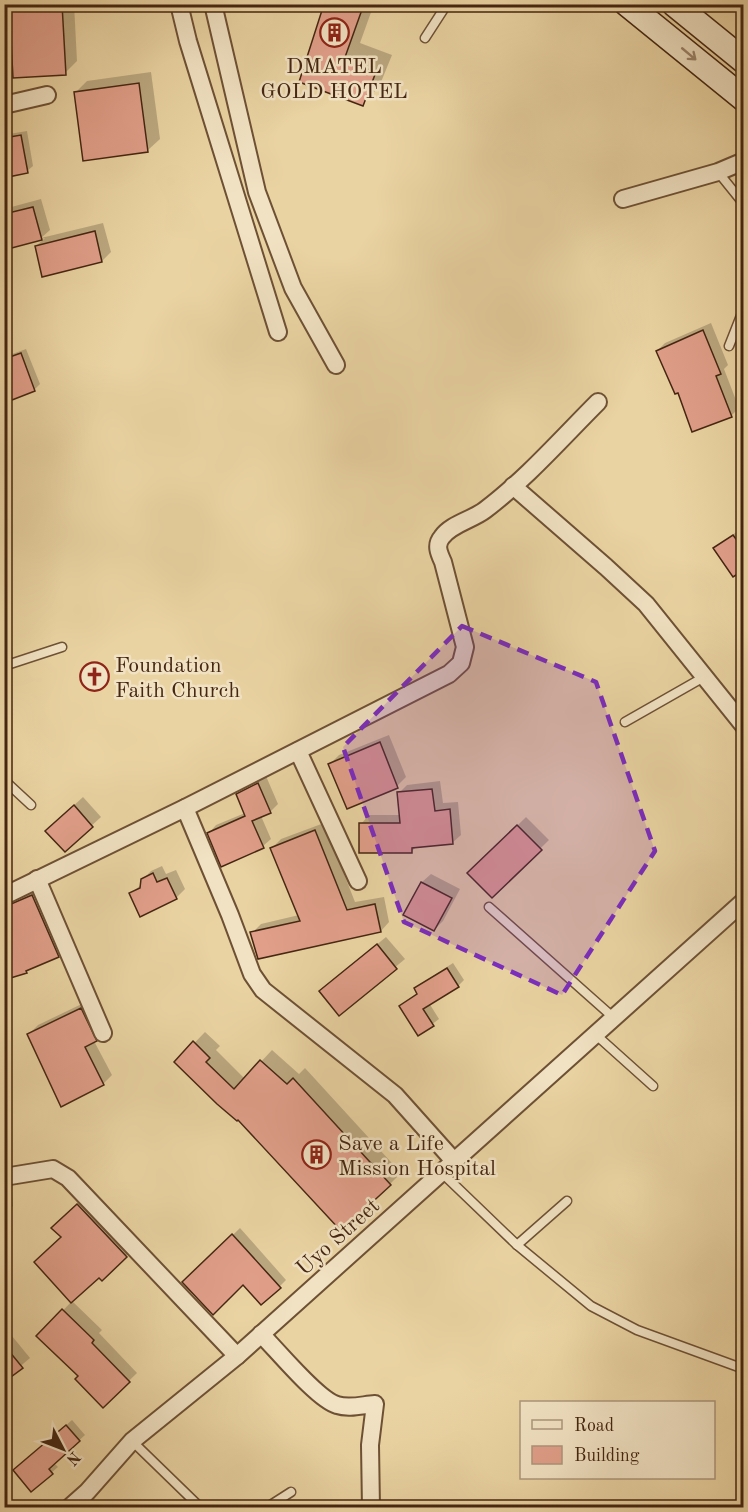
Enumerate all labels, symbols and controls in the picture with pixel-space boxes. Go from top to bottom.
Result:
building icon: DMATEL GOLD HOTEL [318,17,350,49]
one-way arrow [681,48,697,61]
place label: DMATEL GOLD HOTEL [260,56,408,103]
place label: Foundation Faith Church [115,655,240,702]
church icon: Foundation Faith Church [78,661,110,693]
place label: Save a Life Mission Hospital [338,1133,496,1180]
building icon: Save a Life Mission Hospital [301,1139,333,1171]
street label: Uyo Street [293,1195,384,1280]
legend [520,1401,715,1479]
text: Road [574,1417,614,1435]
north arrow [33,1419,93,1479]
text: Building [574,1447,640,1465]
text: N [62,1448,83,1468]

